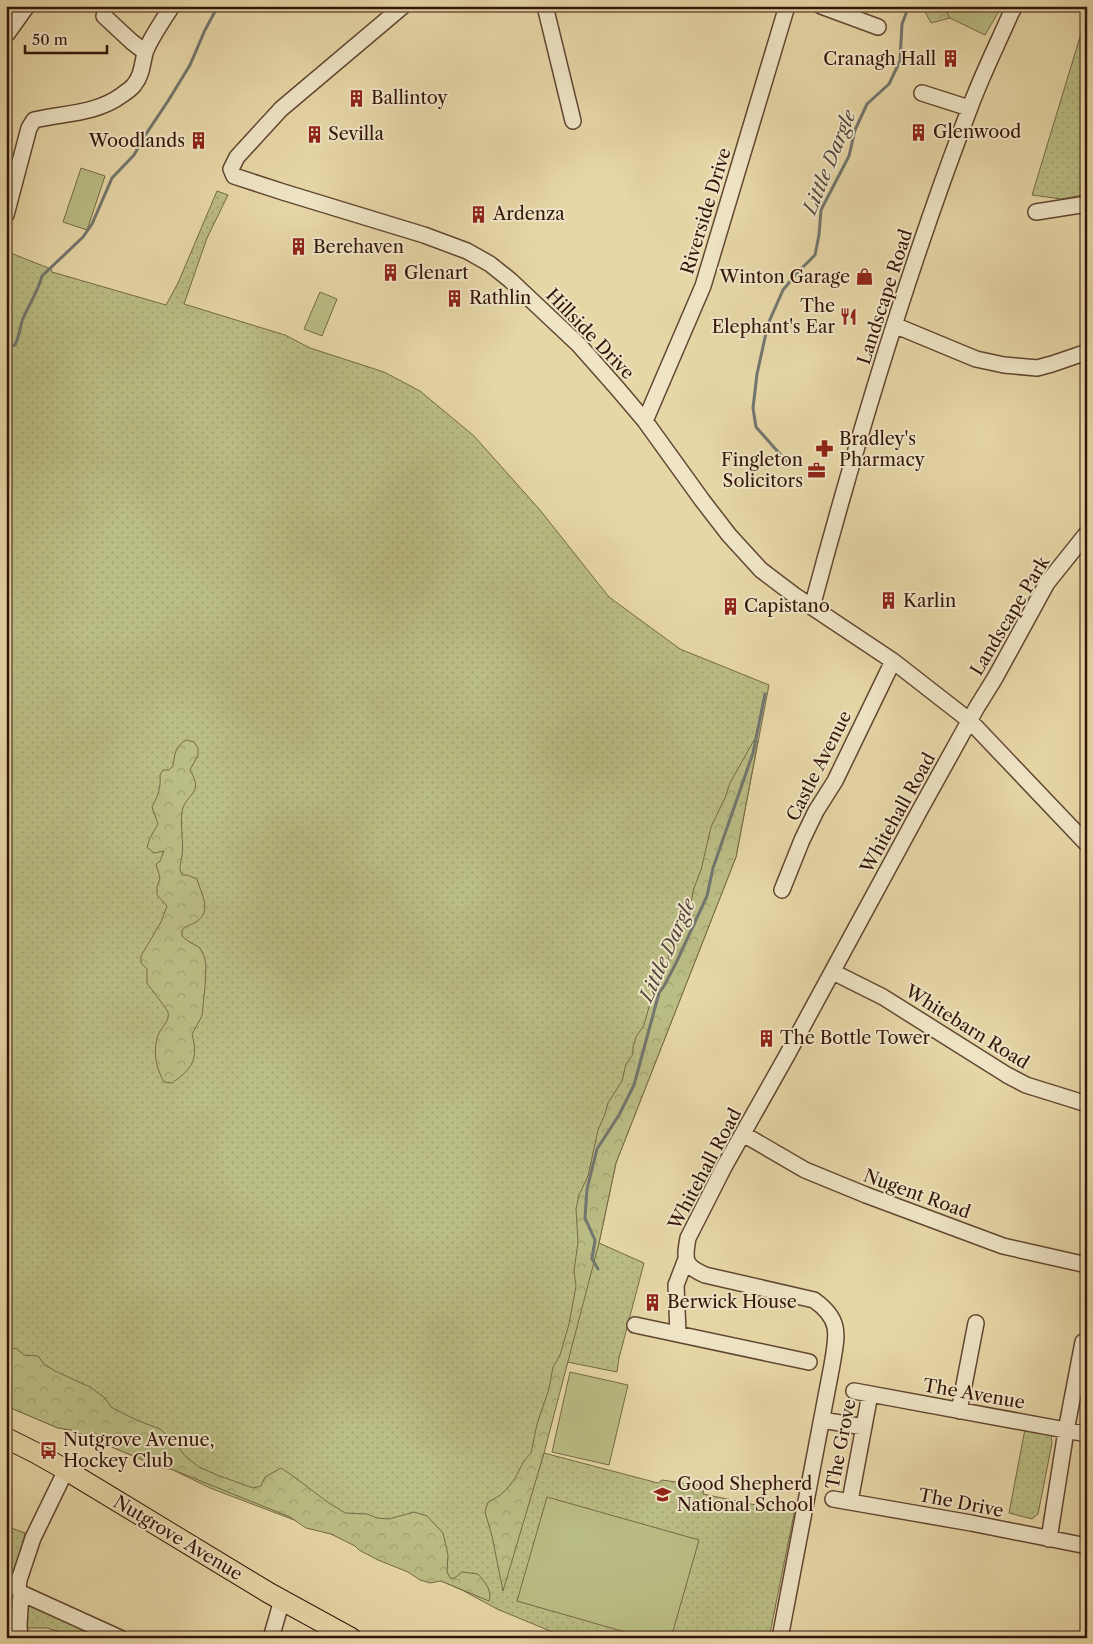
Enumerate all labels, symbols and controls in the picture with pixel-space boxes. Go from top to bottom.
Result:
scale bar [25,22,108,54]
text: 50 m [32,30,68,49]
place label: Cranagh Hall [823,48,936,70]
building icon: Cranagh Hall [940,49,960,69]
place label: Ballintoy [371,87,448,109]
building icon: Ballintoy [347,88,367,108]
water label: Little Dargle [797,106,861,220]
place label: Glenwood [933,121,1021,143]
building icon: Glenwood [909,122,929,142]
place label: Sevilla [328,123,384,145]
building icon: Sevilla [304,124,324,144]
place label: Woodlands [88,130,185,152]
building icon: Woodlands [189,131,209,151]
street label: Riverside Drive [676,145,736,277]
place label: Ardenza [492,203,565,225]
building icon: Ardenza [469,204,489,224]
street label: Landscape Road [853,227,917,367]
place label: Berehaven [313,236,404,258]
building icon: Berehaven [289,237,309,257]
place label: Glenart [404,262,469,284]
building icon: Glenart [380,263,400,283]
place label: Winton Garage [719,266,850,288]
shop icon: Winton Garage [854,267,874,287]
street label: Hillside Drive [541,284,639,384]
place label: Rathlin [469,287,531,309]
building icon: Rathlin [445,288,465,308]
place label: The Elephant's Ear [712,295,835,338]
restaurant icon: The Elephant's Ear [839,306,859,326]
place label: Bradley's Pharmacy [839,428,926,471]
pharmacy icon: Bradley's Pharmacy [815,439,835,459]
place label: Fingleton Solicitors [721,449,803,492]
office icon: Fingleton Solicitors [807,460,827,480]
street label: Landscape Park [966,551,1055,680]
place label: Karlin [903,590,956,612]
building icon: Karlin [879,591,899,611]
place label: Capistano [744,595,830,617]
building icon: Capistano [720,596,740,616]
street label: Castle Avenue [782,707,856,825]
street label: Whitehall Road [855,749,940,878]
water label: Little Dargle [634,894,701,1007]
street label: Whitebarn Road [900,980,1033,1074]
place label: The Bottle Tower [780,1027,930,1049]
building icon: The Bottle Tower [756,1028,776,1048]
street label: Whitehall Road [663,1105,746,1234]
street label: Nugent Road [861,1165,973,1224]
place label: Berwick House [667,1291,797,1313]
building icon: Berwick House [643,1292,663,1312]
street label: The Avenue [921,1374,1027,1414]
street label: The Grove [821,1397,861,1491]
place label: Nutgrove Avenue, Hockey Club [63,1429,214,1472]
bus stop icon: Nutgrove Avenue, Hockey Club [39,1440,59,1460]
place label: Good Shepherd National School [677,1473,814,1516]
school or university icon: Good Shepherd National School [653,1484,673,1504]
street label: The Drive [916,1484,1006,1522]
street label: Nutgrove Avenue [109,1491,247,1585]

